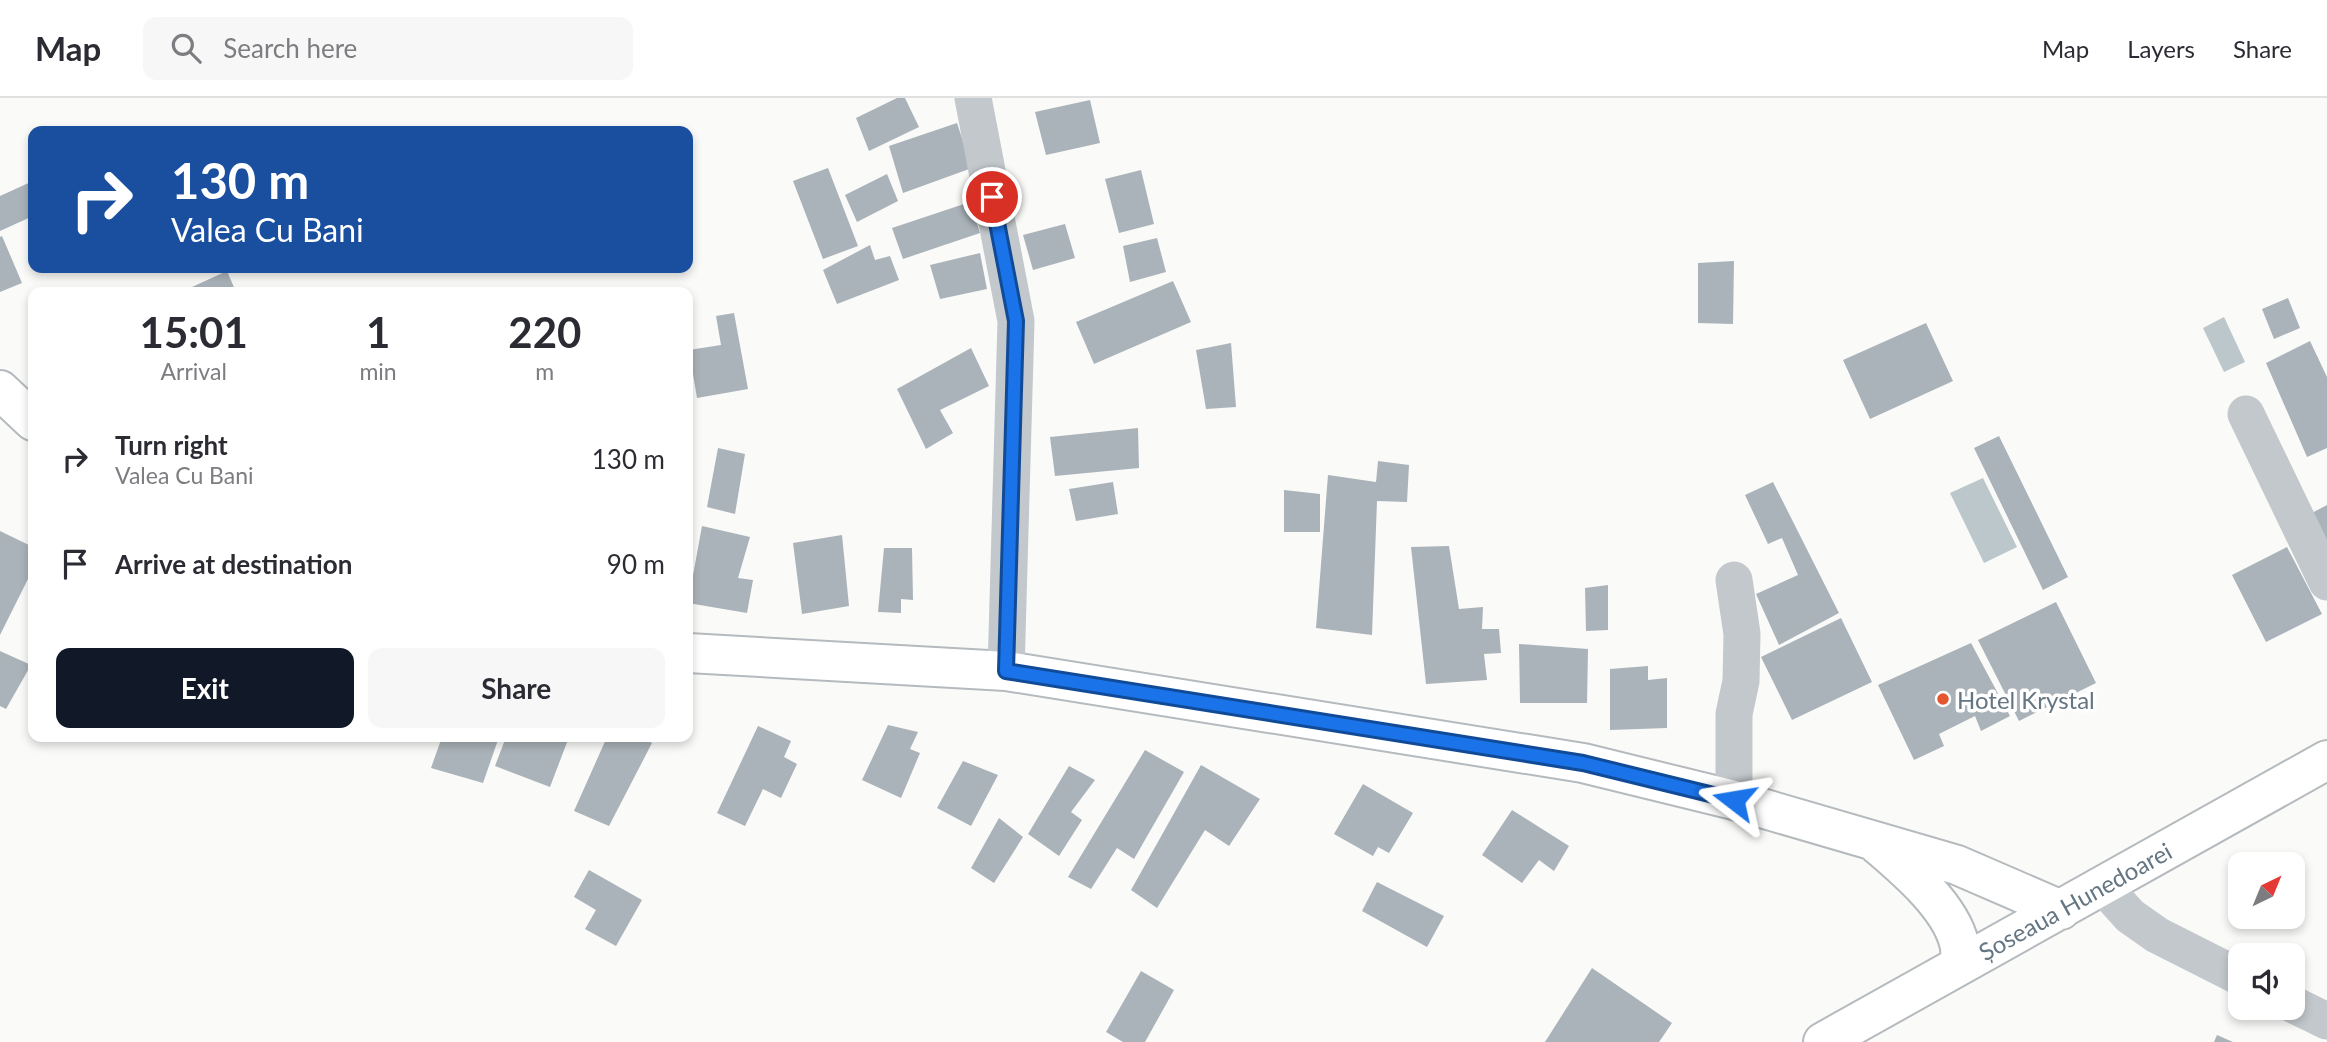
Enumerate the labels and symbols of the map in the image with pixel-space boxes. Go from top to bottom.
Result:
pin [962,167,1022,227]
place label: Hotel Krystal [1957,685,2095,714]
marker: Hotel Krystal [1935,691,1951,707]
position arrow [1697,763,1771,837]
street label: Șoseaua Hunedoarei [1973,836,2177,966]
north arrow [2228,852,2305,929]

